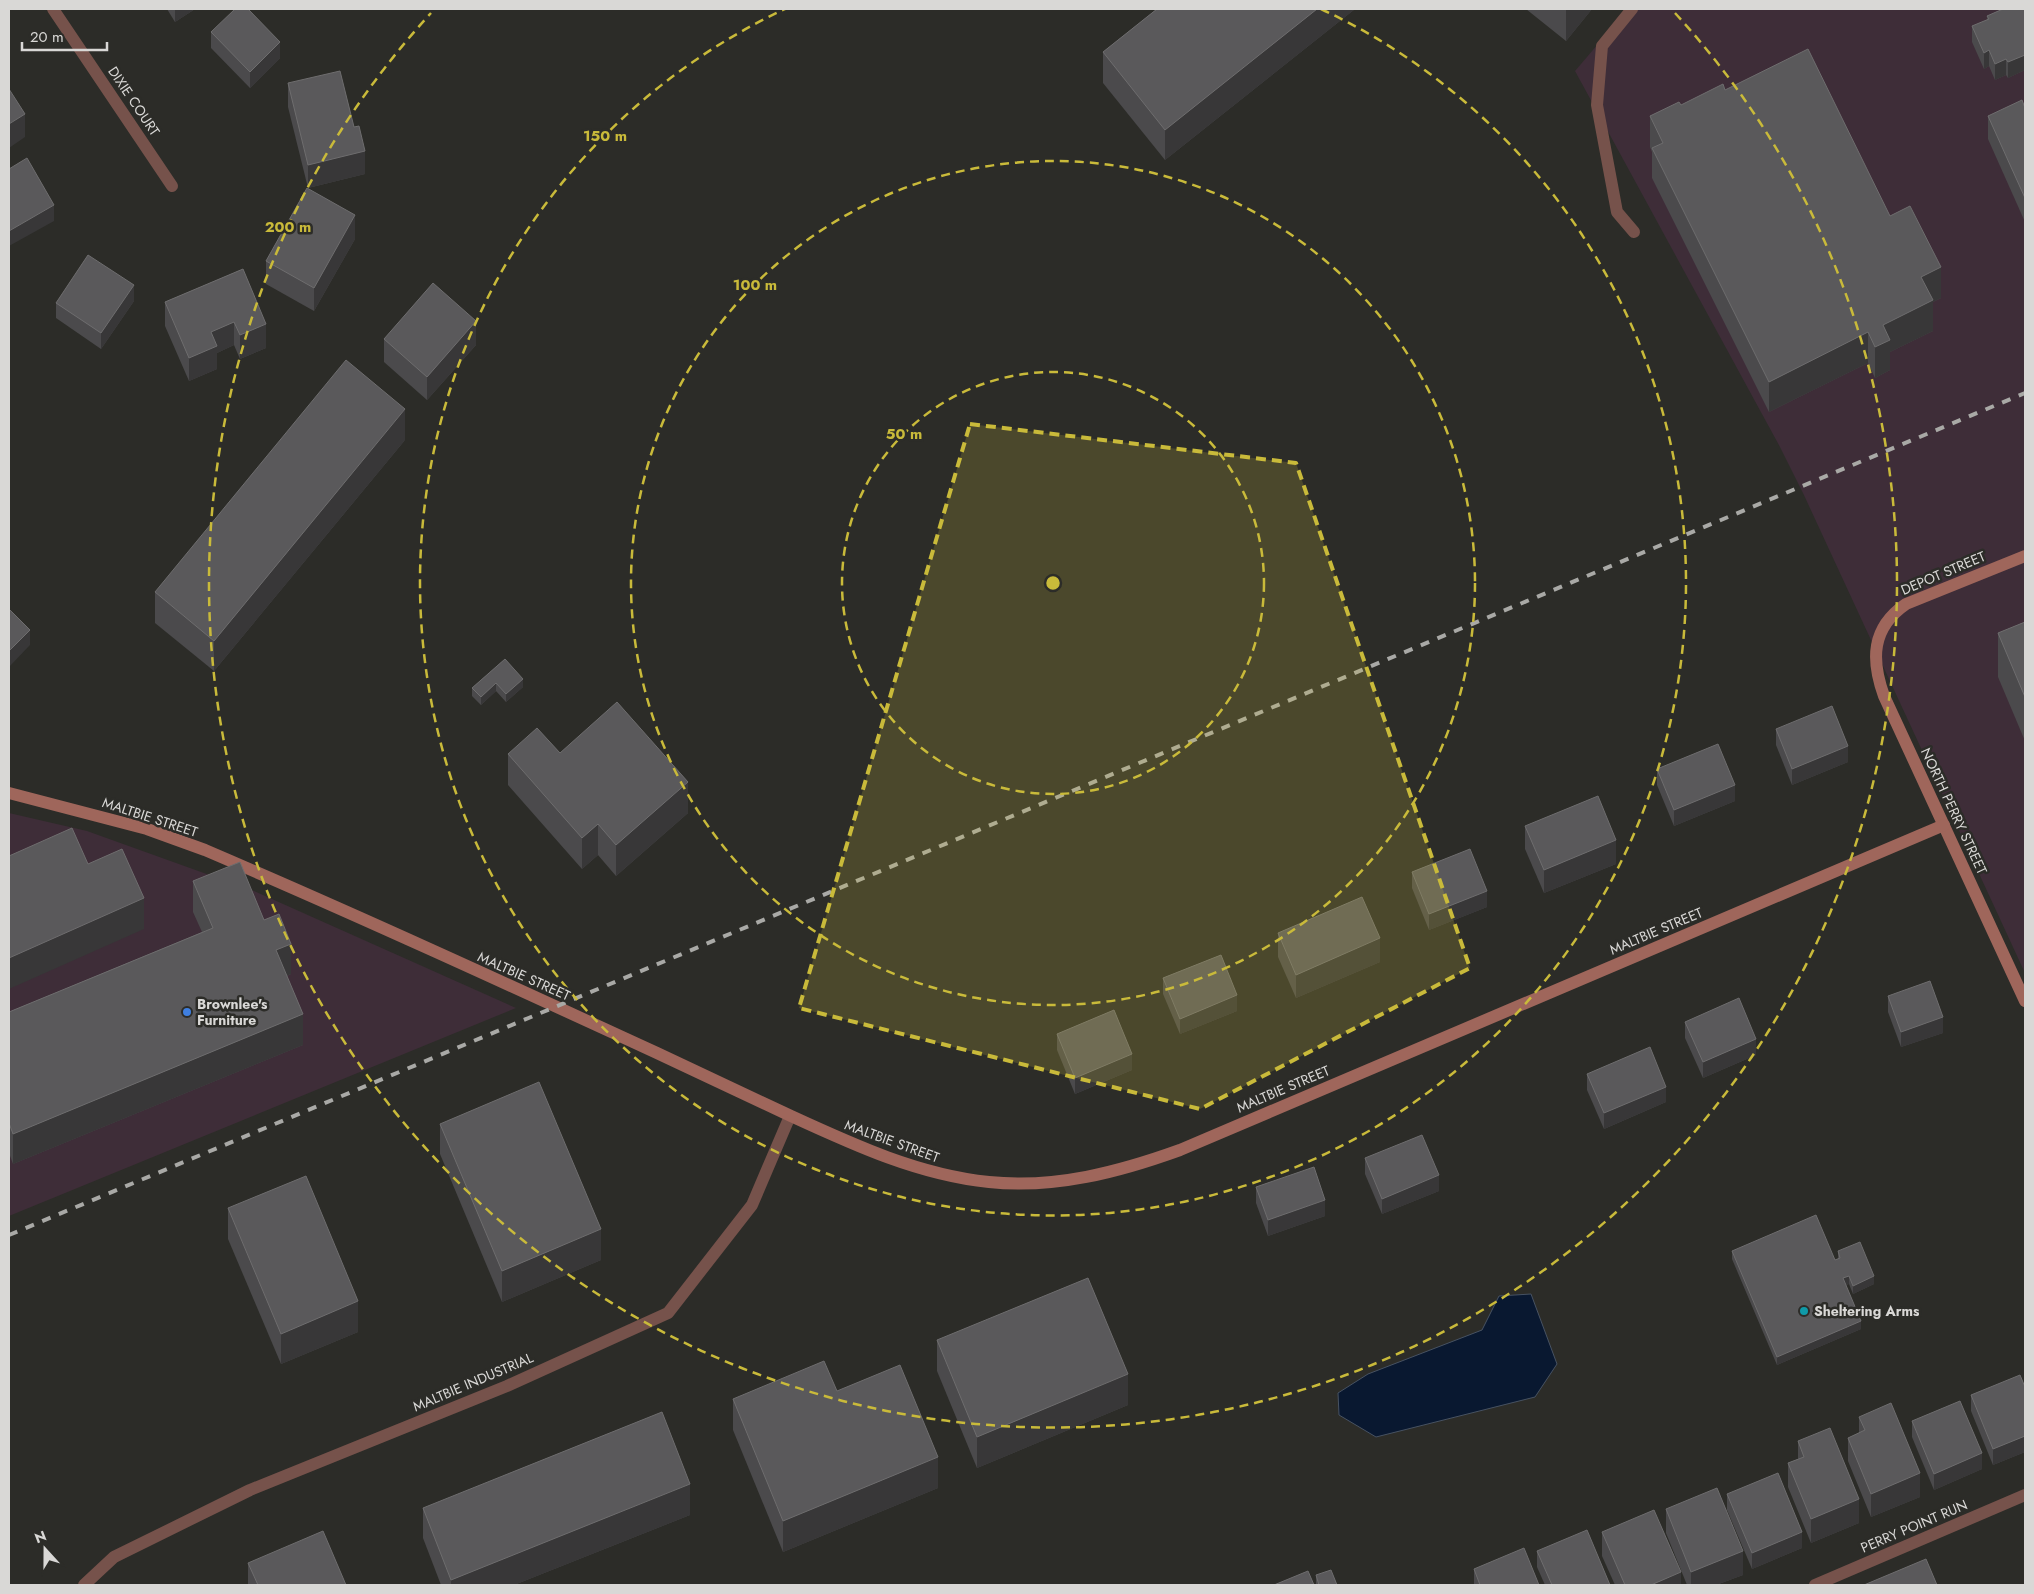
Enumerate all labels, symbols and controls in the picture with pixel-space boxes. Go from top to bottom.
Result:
scale bar [22,20,108,52]
text: 20 m [30,26,64,48]
street label: DIXIE COURT [103,62,165,140]
text: 150 m [583,125,627,147]
text: 200 m [265,216,311,238]
text: 100 m [733,274,777,296]
text: 50 m [886,423,922,445]
street label: DEPOT STREET [1898,546,1989,600]
centre of rings [1044,574,1062,592]
street label: NORTH PERRY STREET [1916,744,1992,878]
street label: MALTBIE STREET [100,792,201,842]
street label: MALTBIE STREET [1606,902,1706,960]
street label: MALTBIE STREET [474,947,574,1006]
place label: Brownlee's Furniture [197,994,268,1030]
marker: Brownlee's Furniture [181,1006,193,1018]
street label: MALTBIE STREET [1233,1060,1333,1118]
street label: MALTBIE STREET [842,1115,943,1168]
place label: Sheltering Arms [1814,1301,1920,1321]
marker: Sheltering Arms [1798,1305,1810,1317]
street label: MALTBIE INDUSTRIAL [410,1347,537,1416]
street label: PERRY POINT RUN [1857,1494,1971,1558]
north arrow [20,1524,70,1574]
text: N [32,1526,49,1548]

